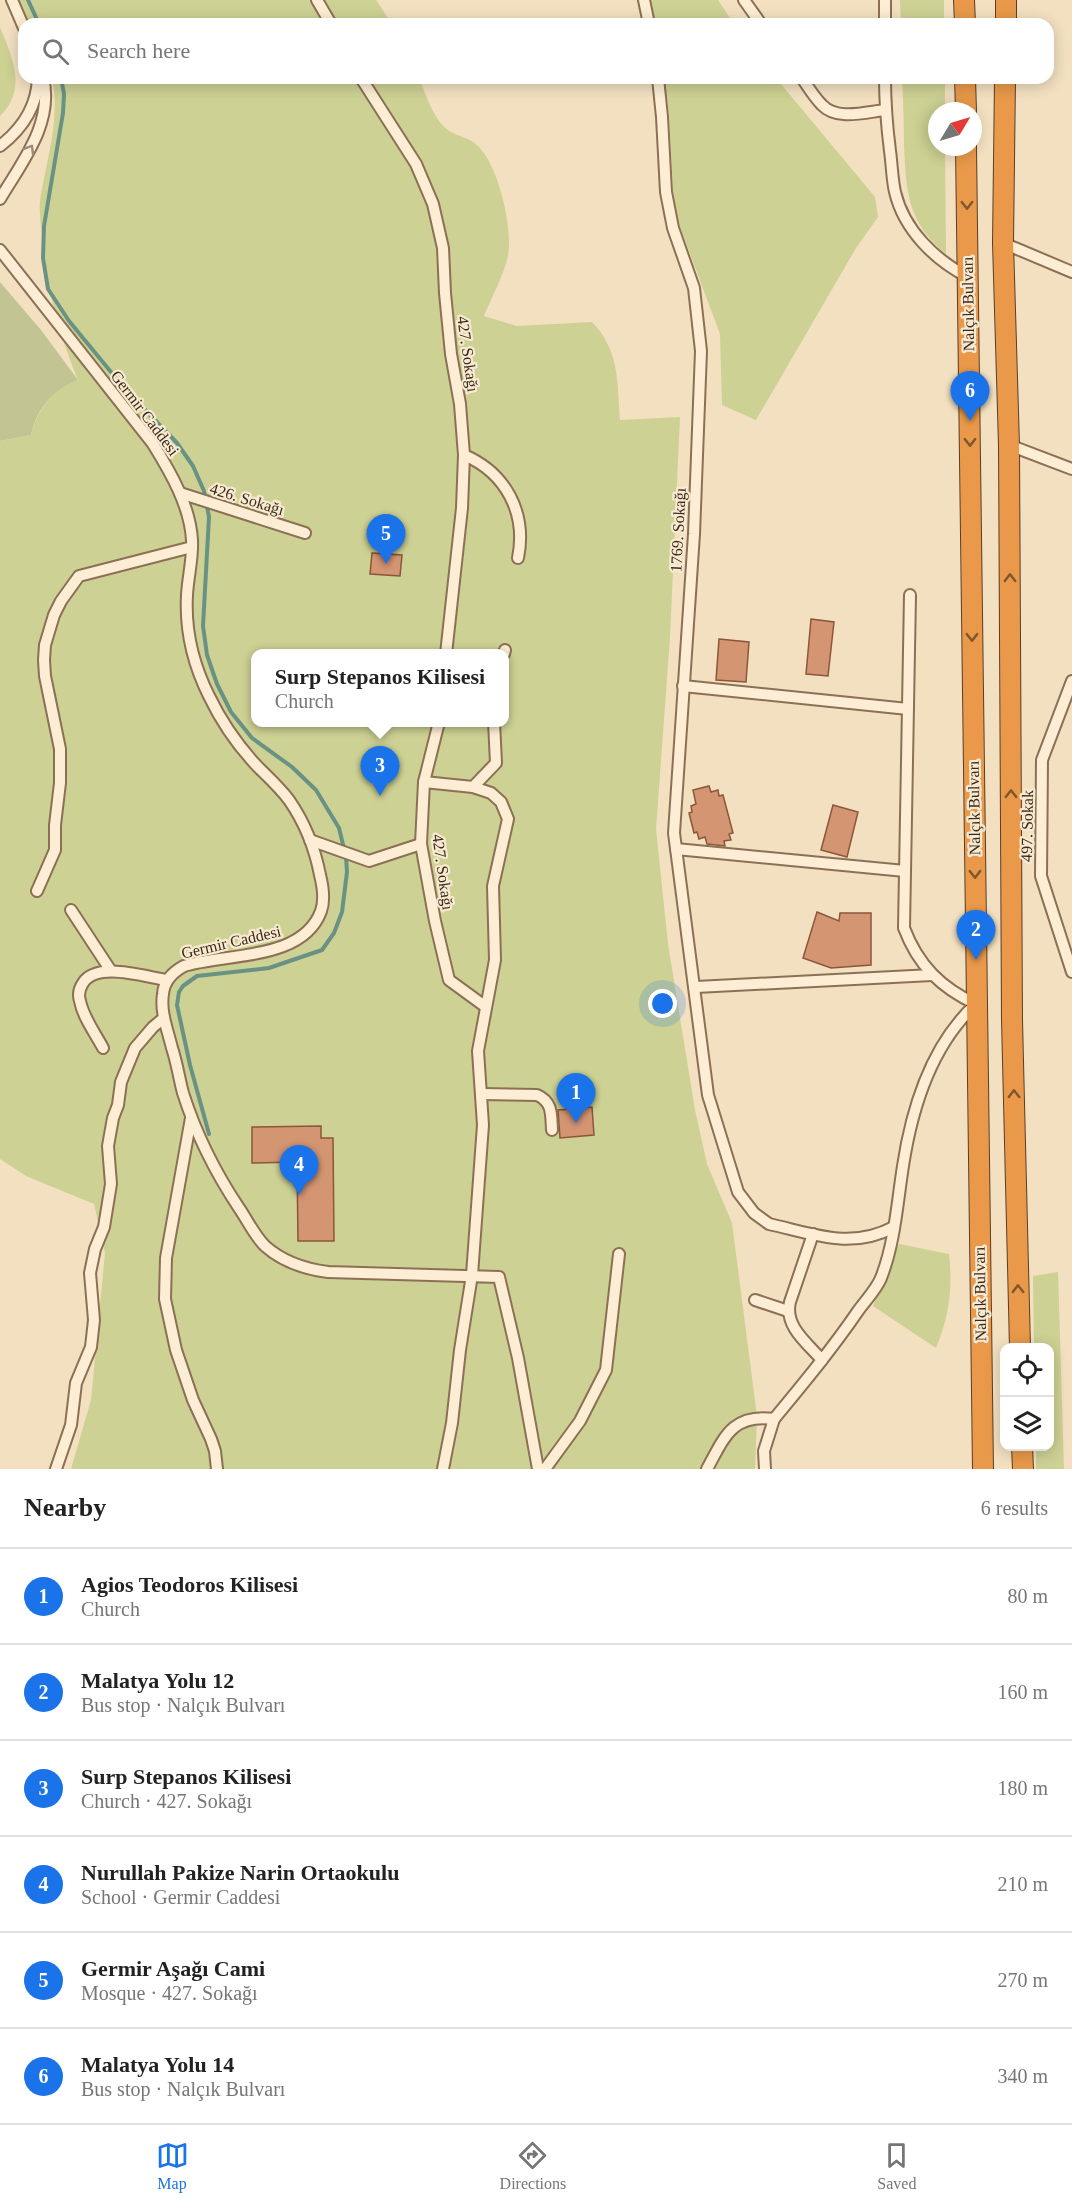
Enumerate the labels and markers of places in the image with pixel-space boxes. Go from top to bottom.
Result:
pin: 6 [950,372,990,421]
pin: 5 [366,514,406,564]
pin: 3 [360,746,400,796]
pin: 2 [956,910,996,960]
pin: 1 [556,1074,596,1123]
pin: 4 [280,1146,318,1195]

